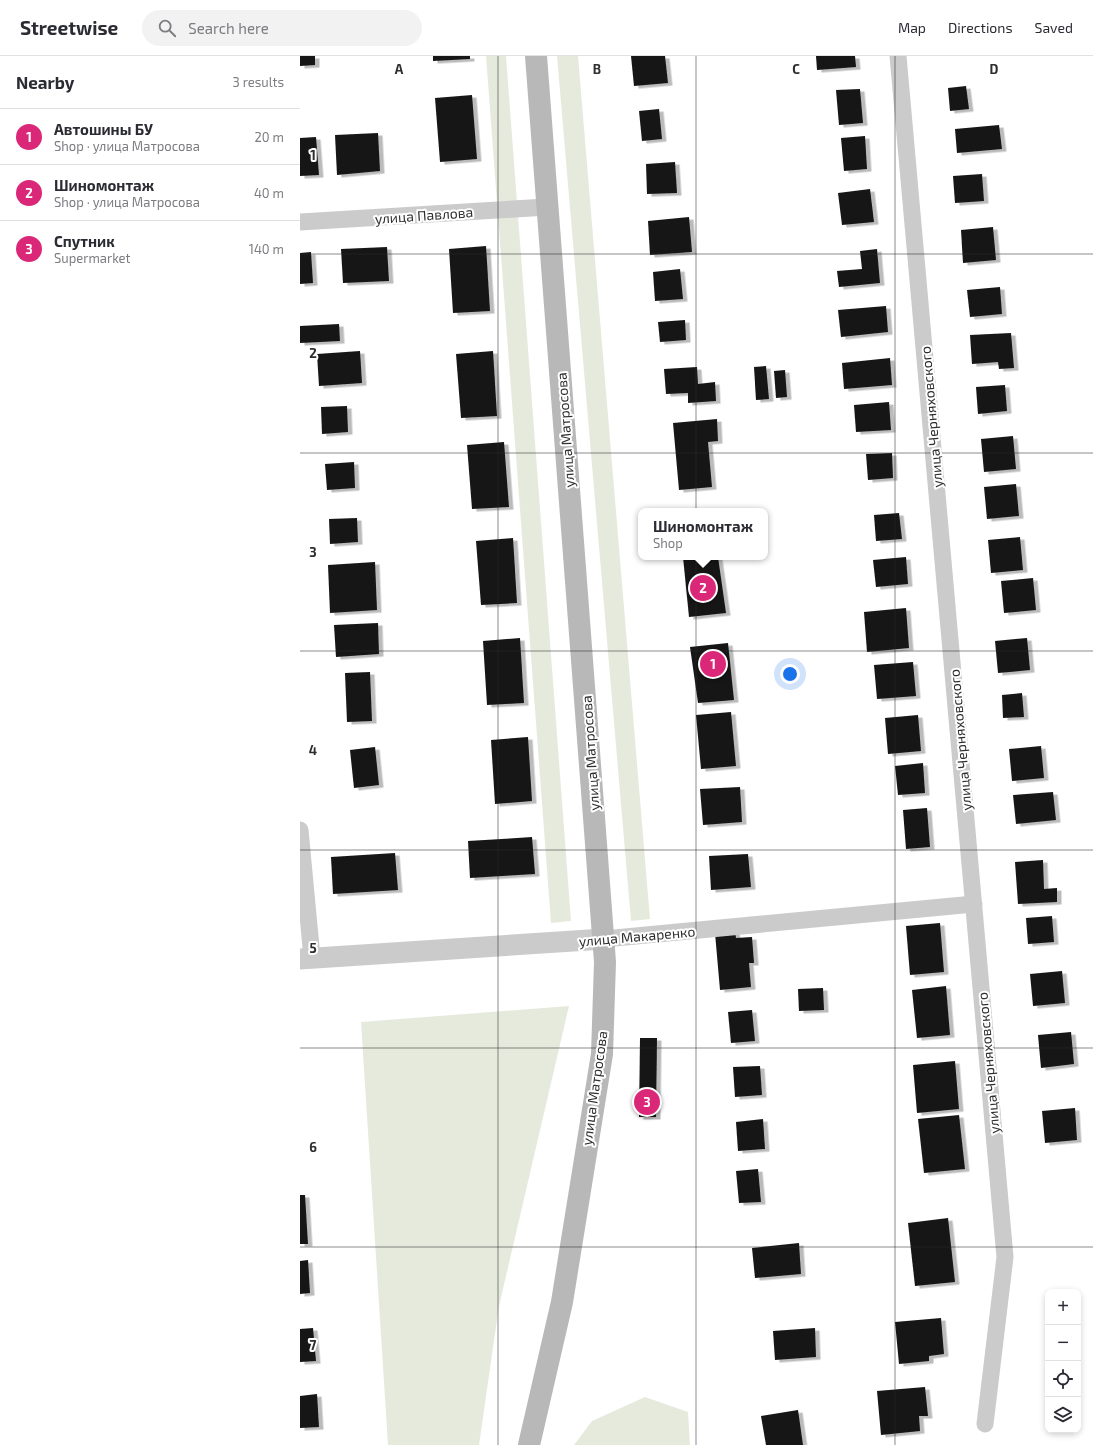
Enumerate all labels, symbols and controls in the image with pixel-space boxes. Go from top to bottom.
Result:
search box [142,10,422,46]
text: Streetwise [20,16,118,39]
icon: search [156,17,178,39]
text: Search here [188,19,269,37]
text: Map [898,19,926,36]
text: Directions [948,19,1013,36]
text: Saved [1035,19,1073,36]
text: A [395,61,404,77]
text: B [593,61,601,77]
text: C [792,61,800,77]
text: D [990,61,999,77]
text: Nearby [16,72,74,92]
text: 3 results [233,74,284,90]
text: Автошины БУ [54,120,153,138]
text: 1 [26,129,32,145]
text: 20 m [255,129,284,145]
text: Shop · улица Матросова [54,138,200,154]
text: 1 [310,147,316,163]
text: Шиномонтаж [54,176,154,194]
text: 2 [25,185,33,201]
text: 40 m [254,185,284,201]
text: Shop · улица Матросова [54,194,200,210]
street label: улица Павлова [374,203,474,227]
text: Спутник [54,232,115,250]
text: 3 [25,241,33,257]
text: 140 m [249,241,284,257]
text: Supermarket [54,250,131,266]
text: 2 [309,345,317,361]
street label: улица Черняховского [916,345,946,489]
street label: улица Матросова [552,372,578,488]
popup [638,508,768,560]
text: Шиномонтаж [653,517,753,535]
text: Shop [653,535,683,551]
text: 3 [309,544,317,560]
pin: 2 [690,573,716,603]
pin: 1 [700,649,726,679]
your location [780,664,800,684]
street label: улица Черняховского [945,668,975,812]
street label: улица Матросова [577,695,603,811]
text: 4 [309,742,317,758]
street label: улица Макаренко [578,922,696,950]
text: 5 [309,940,317,956]
street label: улица Черняховского [973,991,1003,1135]
street label: улица Матросова [578,1030,610,1146]
pin: 3 [634,1087,660,1117]
text: 6 [309,1139,317,1155]
map controls [1045,1289,1081,1433]
button: + [1045,1289,1081,1325]
button: − [1045,1325,1081,1361]
text: 7 [310,1337,317,1353]
button: locate [1045,1361,1081,1397]
button: layers [1045,1397,1081,1433]

